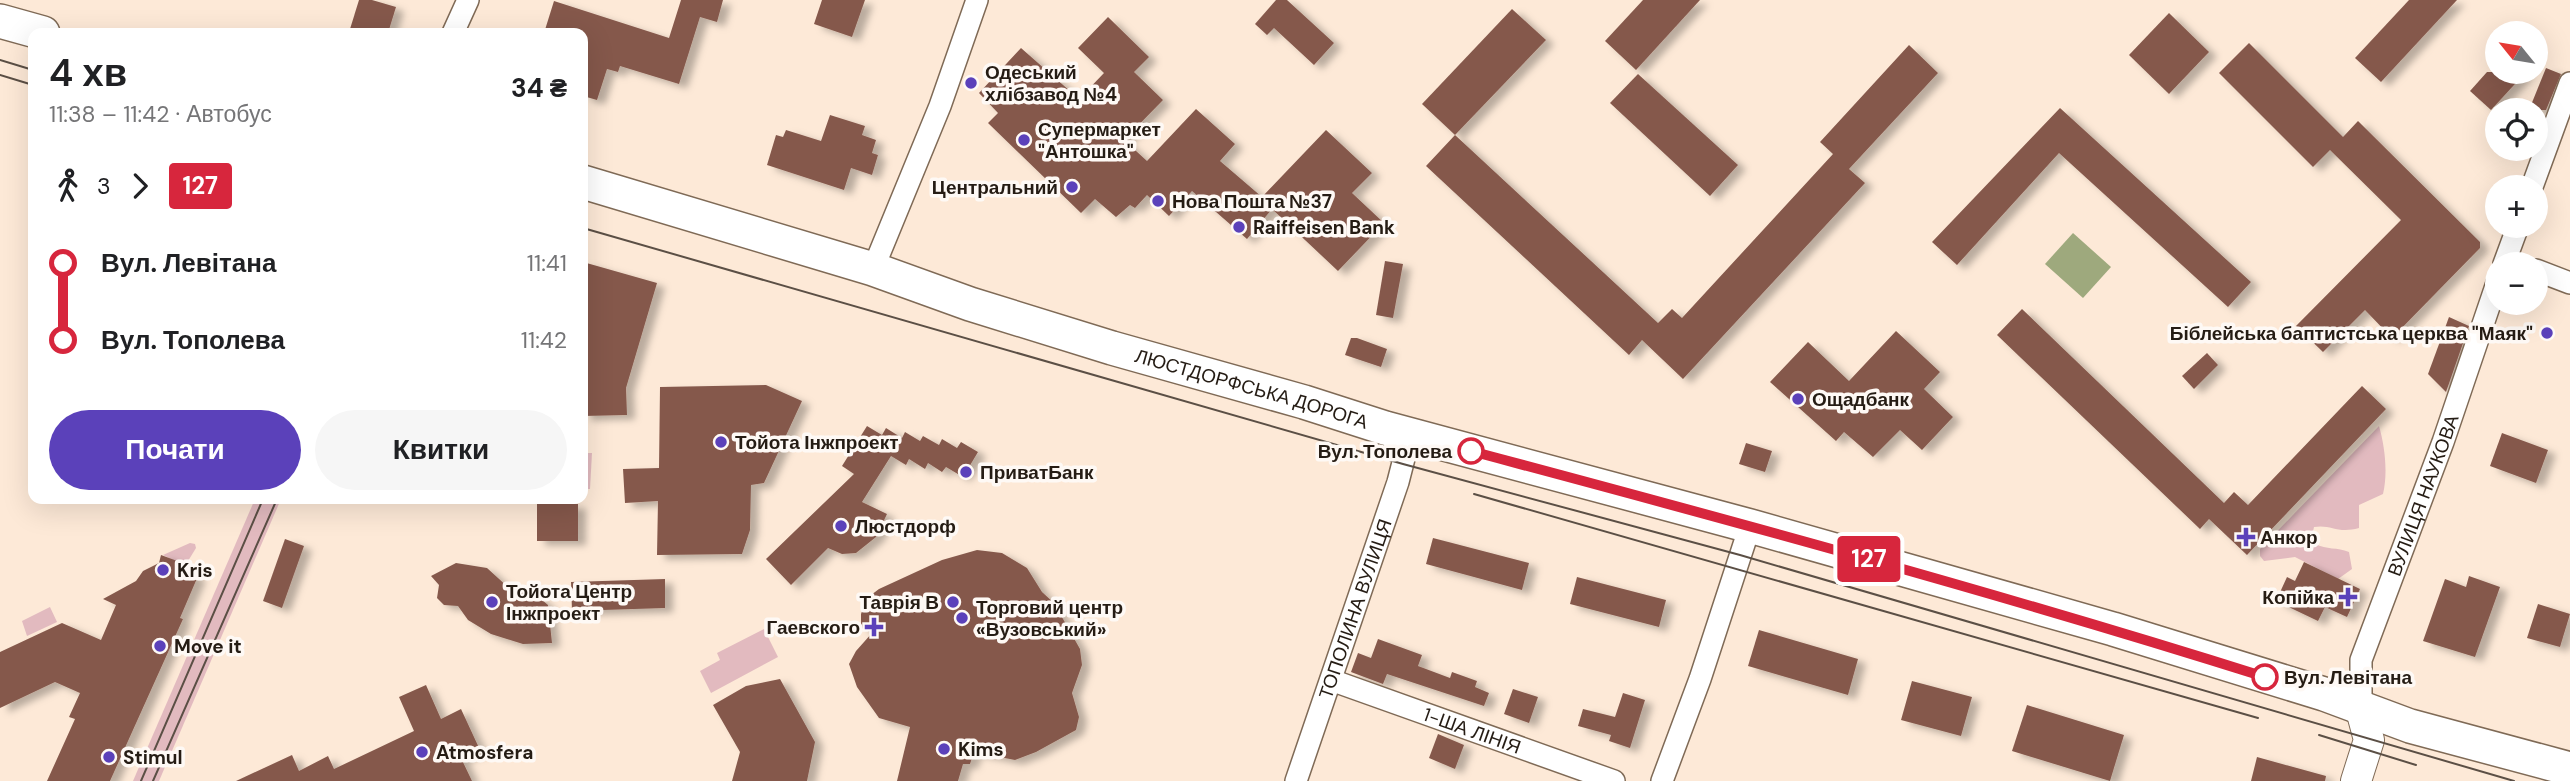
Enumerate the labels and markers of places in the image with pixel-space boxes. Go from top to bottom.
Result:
place label: Одеський хлібзавод №4 [985,60,1117,107]
marker: Одеський хлібзавод №4 [963,75,979,91]
place label: Супермаркет "Антошка" [1038,117,1161,164]
marker: Супермаркет "Антошка" [1016,132,1032,148]
place label: Центральний [932,175,1058,200]
marker: Центральний [1064,179,1080,195]
place label: Нова Пошта №37 [1172,189,1332,214]
marker: Нова Пошта №37 [1150,193,1166,209]
place label: Raiffeisen Bank [1253,215,1395,240]
marker: Raiffeisen Bank [1231,219,1247,235]
place label: Біблейська баптистська церква "Маяк" [2170,321,2533,346]
marker: Біблейська баптистська церква "Маяк" [2539,325,2555,341]
place label: Ощадбанк [1812,387,1909,412]
marker: Ощадбанк [1790,391,1806,407]
place label: Тойота Інжпроект [735,430,898,455]
marker: Тойота Інжпроект [713,434,729,450]
marker: Вул. Тополева [1458,438,1484,464]
place label: Вул. Тополева [1318,439,1452,464]
place label: ПриватБанк [980,460,1094,485]
marker: ПриватБанк [958,464,974,480]
place label: Люстдорф [855,514,956,539]
marker: Люстдорф [833,518,849,534]
place label: Анкор [2260,525,2318,550]
marker: Анкор [2238,529,2254,545]
place label: Kris [177,558,213,583]
marker: Kris [155,562,171,578]
place label: Тойота Центр Інжпроект [506,579,632,626]
place label: Копійка [2262,585,2334,610]
marker: Копійка [2340,589,2356,605]
place label: Таврія В [859,590,939,615]
marker: Тойота Центр Інжпроект [484,594,500,610]
marker: Таврія В [945,594,961,610]
place label: Торговий центр «Вузовський» [976,595,1123,642]
marker: Торговий центр «Вузовський» [954,610,970,626]
place label: Гаевского [766,615,860,640]
marker: Гаевского [866,619,882,635]
place label: Move it [174,634,242,659]
marker: Move it [152,638,168,654]
marker: Вул. Левітана [2252,664,2278,690]
place label: Вул. Левітана [2284,665,2413,690]
place label: Kims [958,737,1004,762]
place label: Atmosfera [436,740,533,765]
marker: Kims [936,741,952,757]
marker: Atmosfera [414,744,430,760]
place label: Stimul [123,745,183,770]
marker: Stimul [101,749,117,765]

